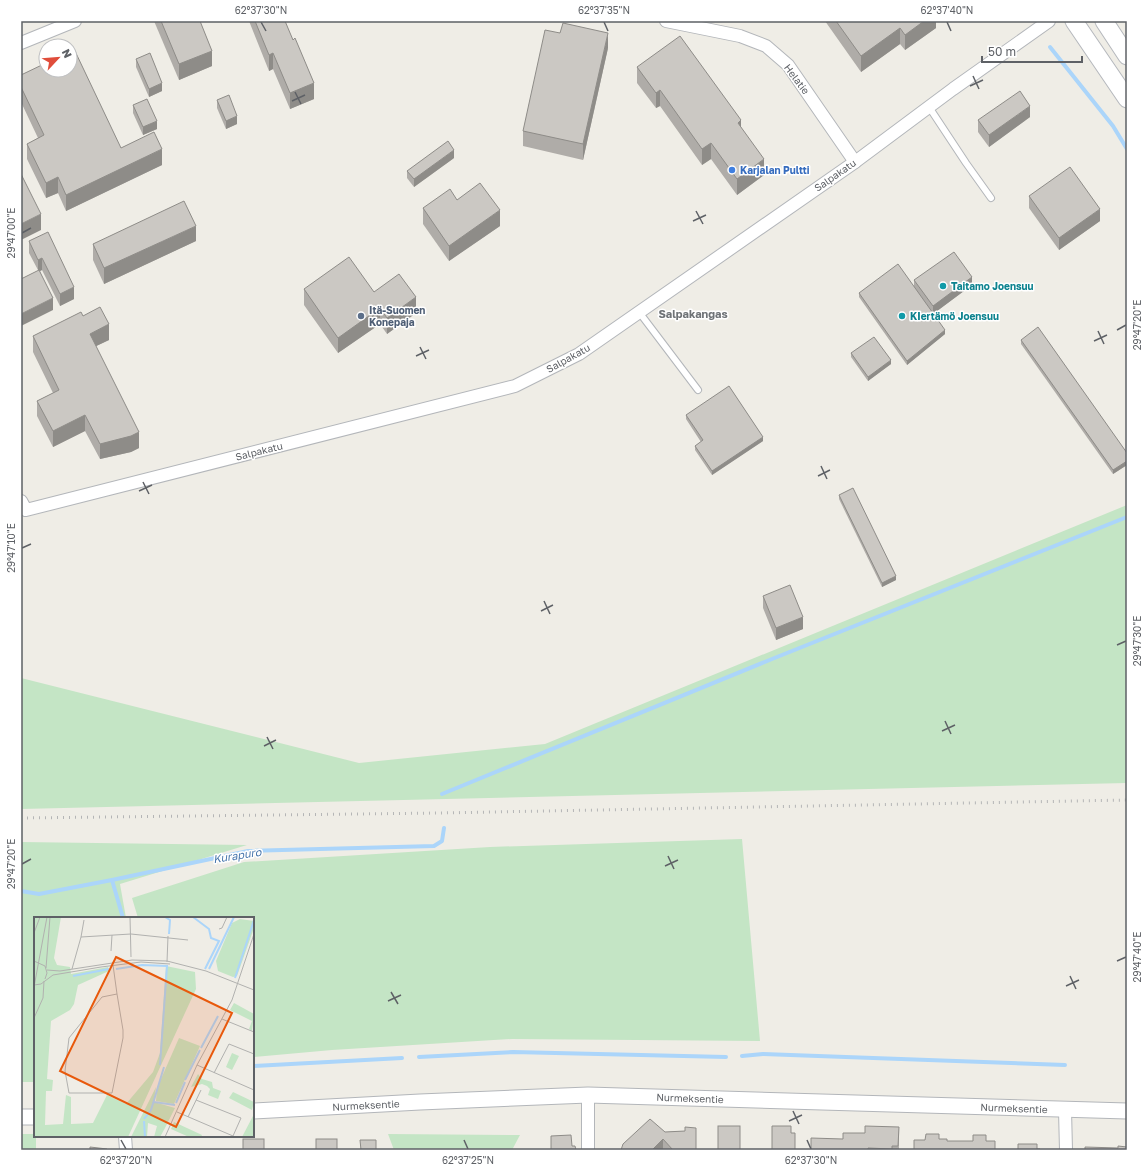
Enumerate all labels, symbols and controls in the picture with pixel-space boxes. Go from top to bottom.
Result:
text: 62°37'30"N [235,4,287,16]
text: 62°37'35"N [578,4,630,16]
text: 62°37'40"N [921,4,973,16]
north arrow [38,38,78,78]
scale bar [982,38,1082,64]
text: 50 m [988,44,1016,59]
text: N [60,47,75,60]
street label: Helatie [782,62,812,97]
street label: Salpakatu [812,156,858,194]
place label: Karjalan Pultti [740,164,810,176]
marker: Karjalan Pultti [727,165,737,175]
text: 29°47'00"E [5,208,17,258]
place label: Taitamo Joensuu [951,280,1033,292]
marker: Taitamo Joensuu [938,281,948,291]
text: 29°47'20"E [1131,300,1143,350]
place label: Itä-Suomen Konepaja [369,304,425,328]
district label: Salpakangas [658,307,728,320]
place label: KIertämö Joensuu [910,310,999,322]
marker: Itä-Suomen Konepaja [356,311,366,321]
marker: KIertämö Joensuu [897,311,907,321]
street label: Salpakatu [544,341,592,375]
street label: Salpakatu [234,439,284,463]
text: 29°47'10"E [5,523,17,573]
text: 29°47'30"E [1131,616,1143,666]
text: 29°47'20"E [5,839,17,889]
water label: Kurapuro [212,845,264,866]
inset map [34,917,254,1137]
text: 29°47'40"E [1131,932,1143,982]
street label: Nurmeksentie [656,1091,724,1105]
street label: Nurmeksentie [332,1097,400,1113]
street label: Nurmeksentie [980,1101,1048,1115]
text: 62°37'20"N [100,1154,152,1166]
text: 62°37'25"N [442,1154,494,1166]
text: 62°37'30"N [785,1154,837,1166]

